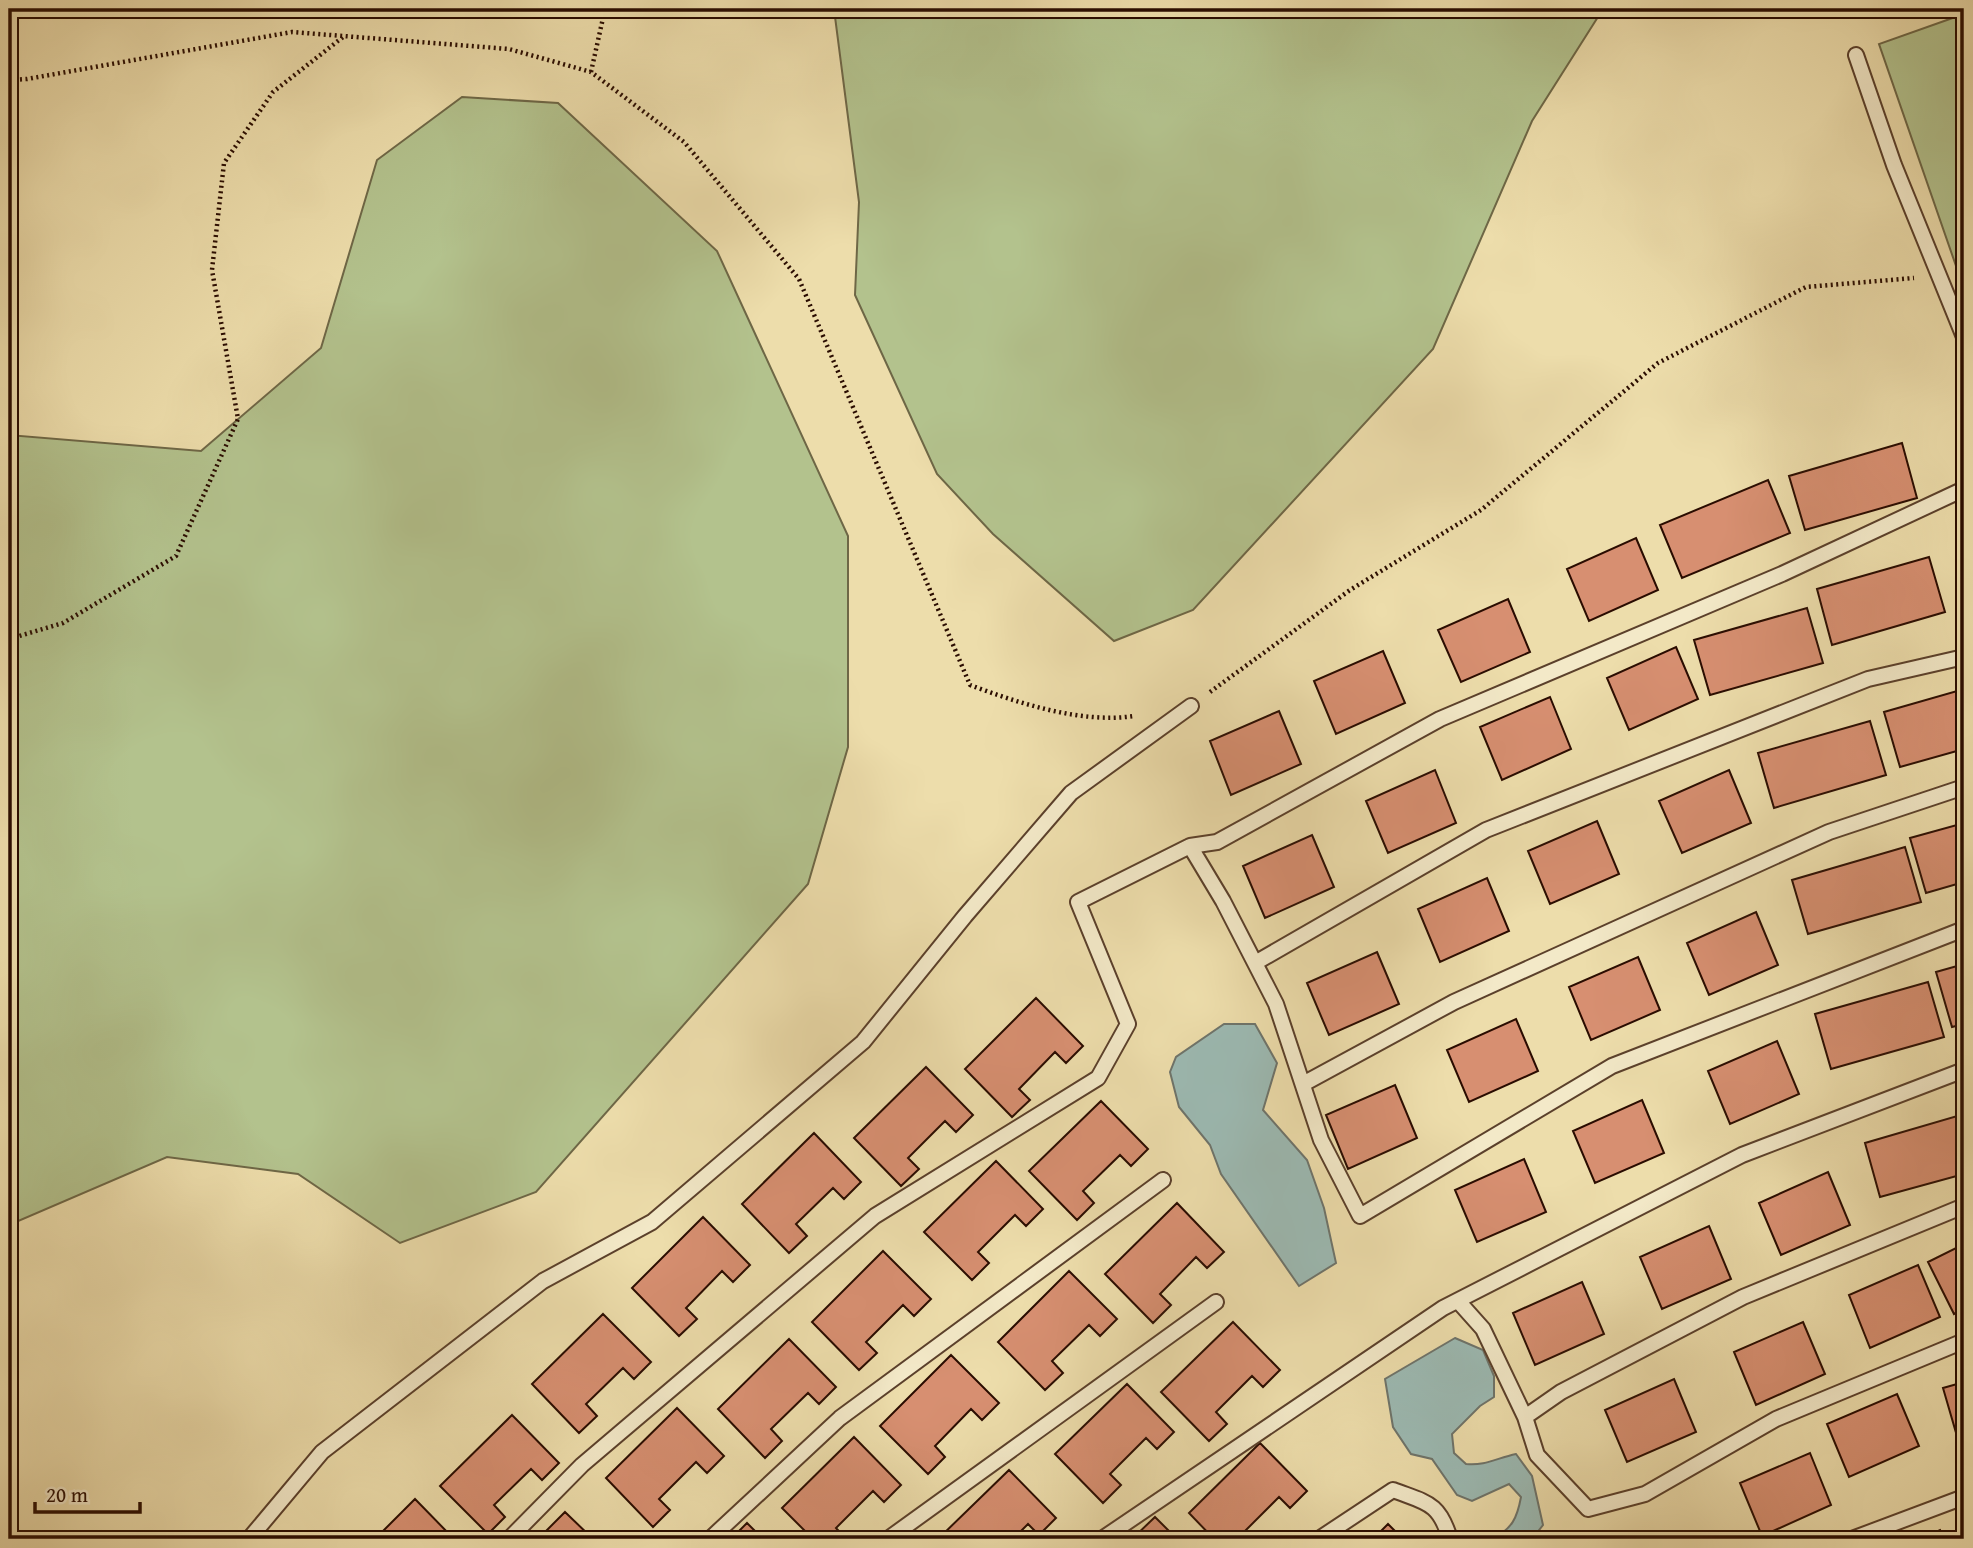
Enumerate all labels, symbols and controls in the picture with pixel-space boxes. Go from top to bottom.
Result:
scale bar [35,1471,140,1515]
text: 20 m [46,1479,88,1510]

